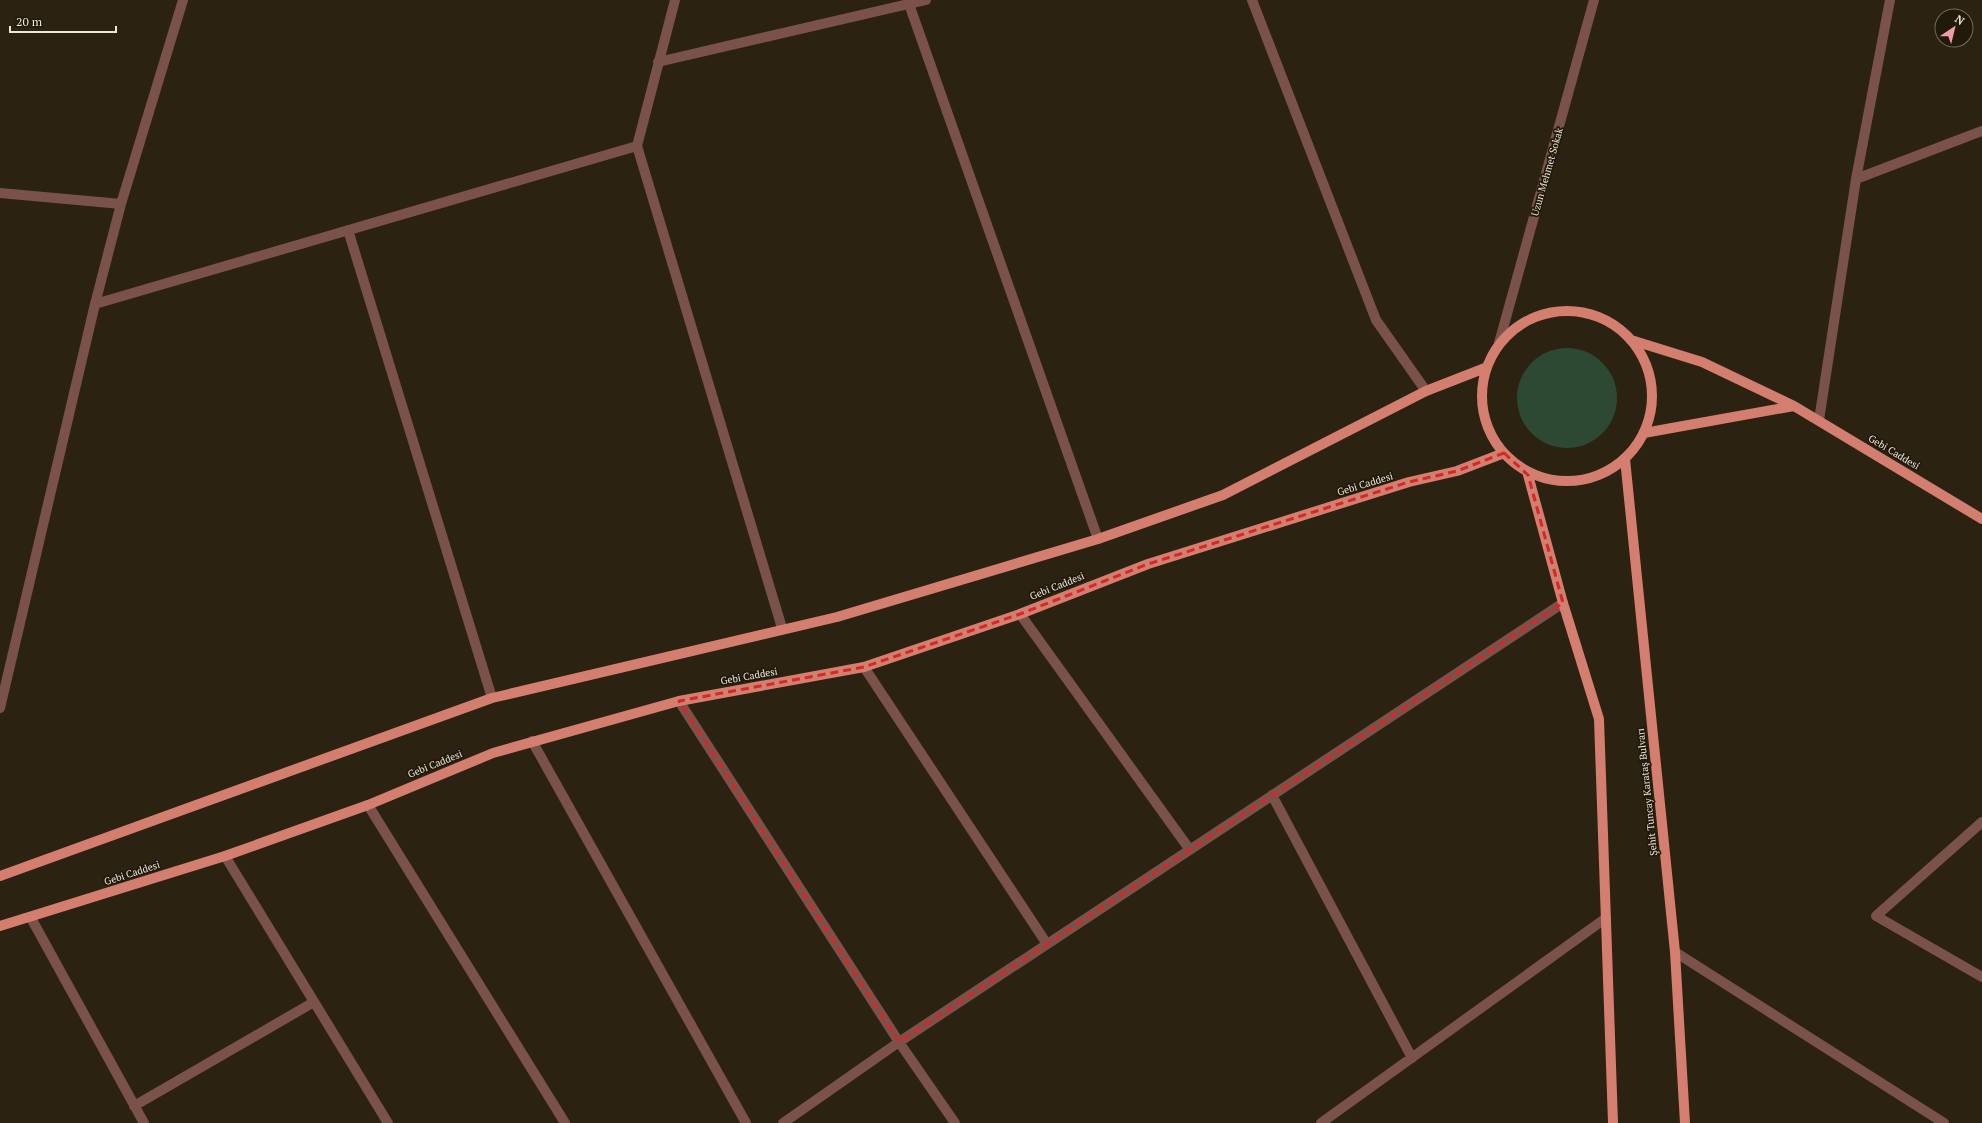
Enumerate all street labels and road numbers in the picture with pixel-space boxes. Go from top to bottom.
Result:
street label: Uzun Mehmet Sokak [1528,126,1566,218]
street label: Gebi Caddesi [1866,432,1922,472]
street label: Gebi Caddesi [1335,469,1395,499]
street label: Gebi Caddesi [1028,569,1086,603]
street label: Gebi Caddesi [719,665,779,687]
street label: Şehit Tuncay Karataş Bulvarı [1634,728,1660,856]
street label: Gebi Caddesi [406,747,464,781]
street label: Gebi Caddesi [103,858,161,888]

